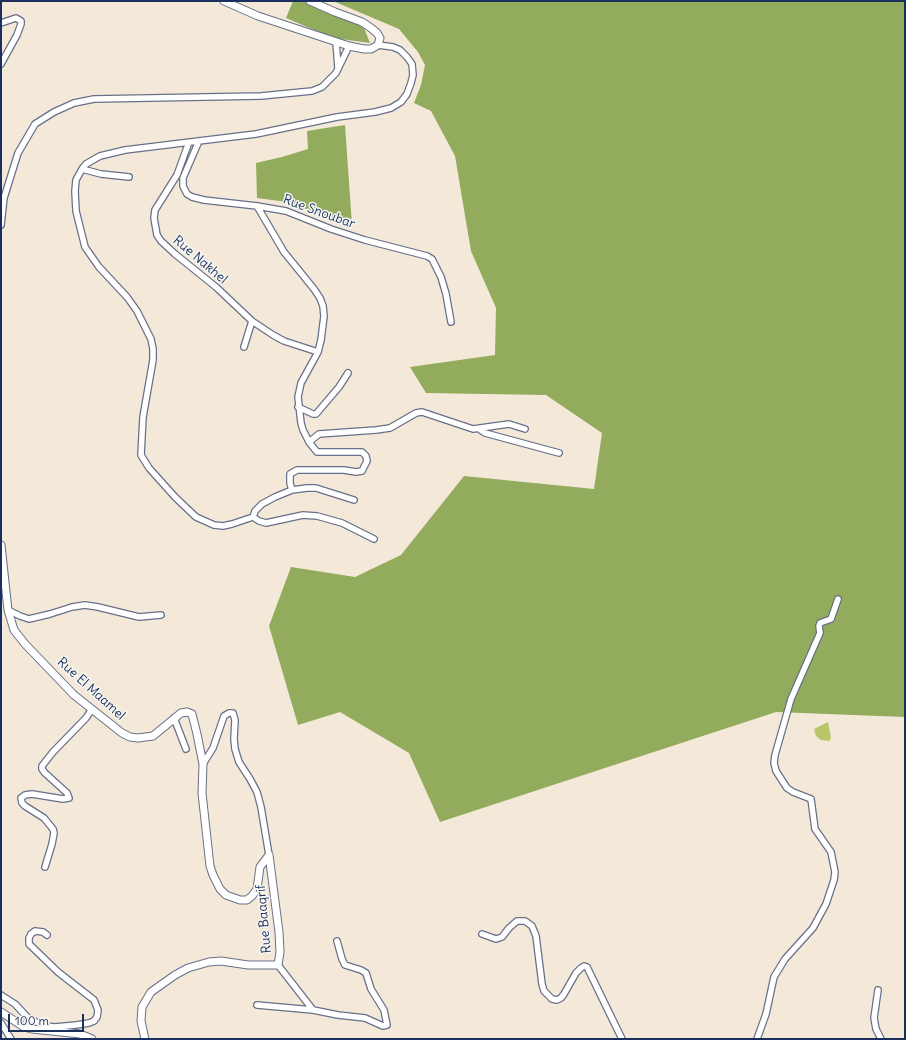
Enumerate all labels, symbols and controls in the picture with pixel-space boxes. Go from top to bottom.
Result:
street label: Rue Snoubar [281,192,357,232]
street label: Rue Nakhel [170,233,230,287]
street label: Rue El Maamel [54,654,128,724]
street label: Rue Baaqrif [253,884,275,954]
scale bar [10,1006,86,1032]
text: 100 m [15,1013,49,1028]

